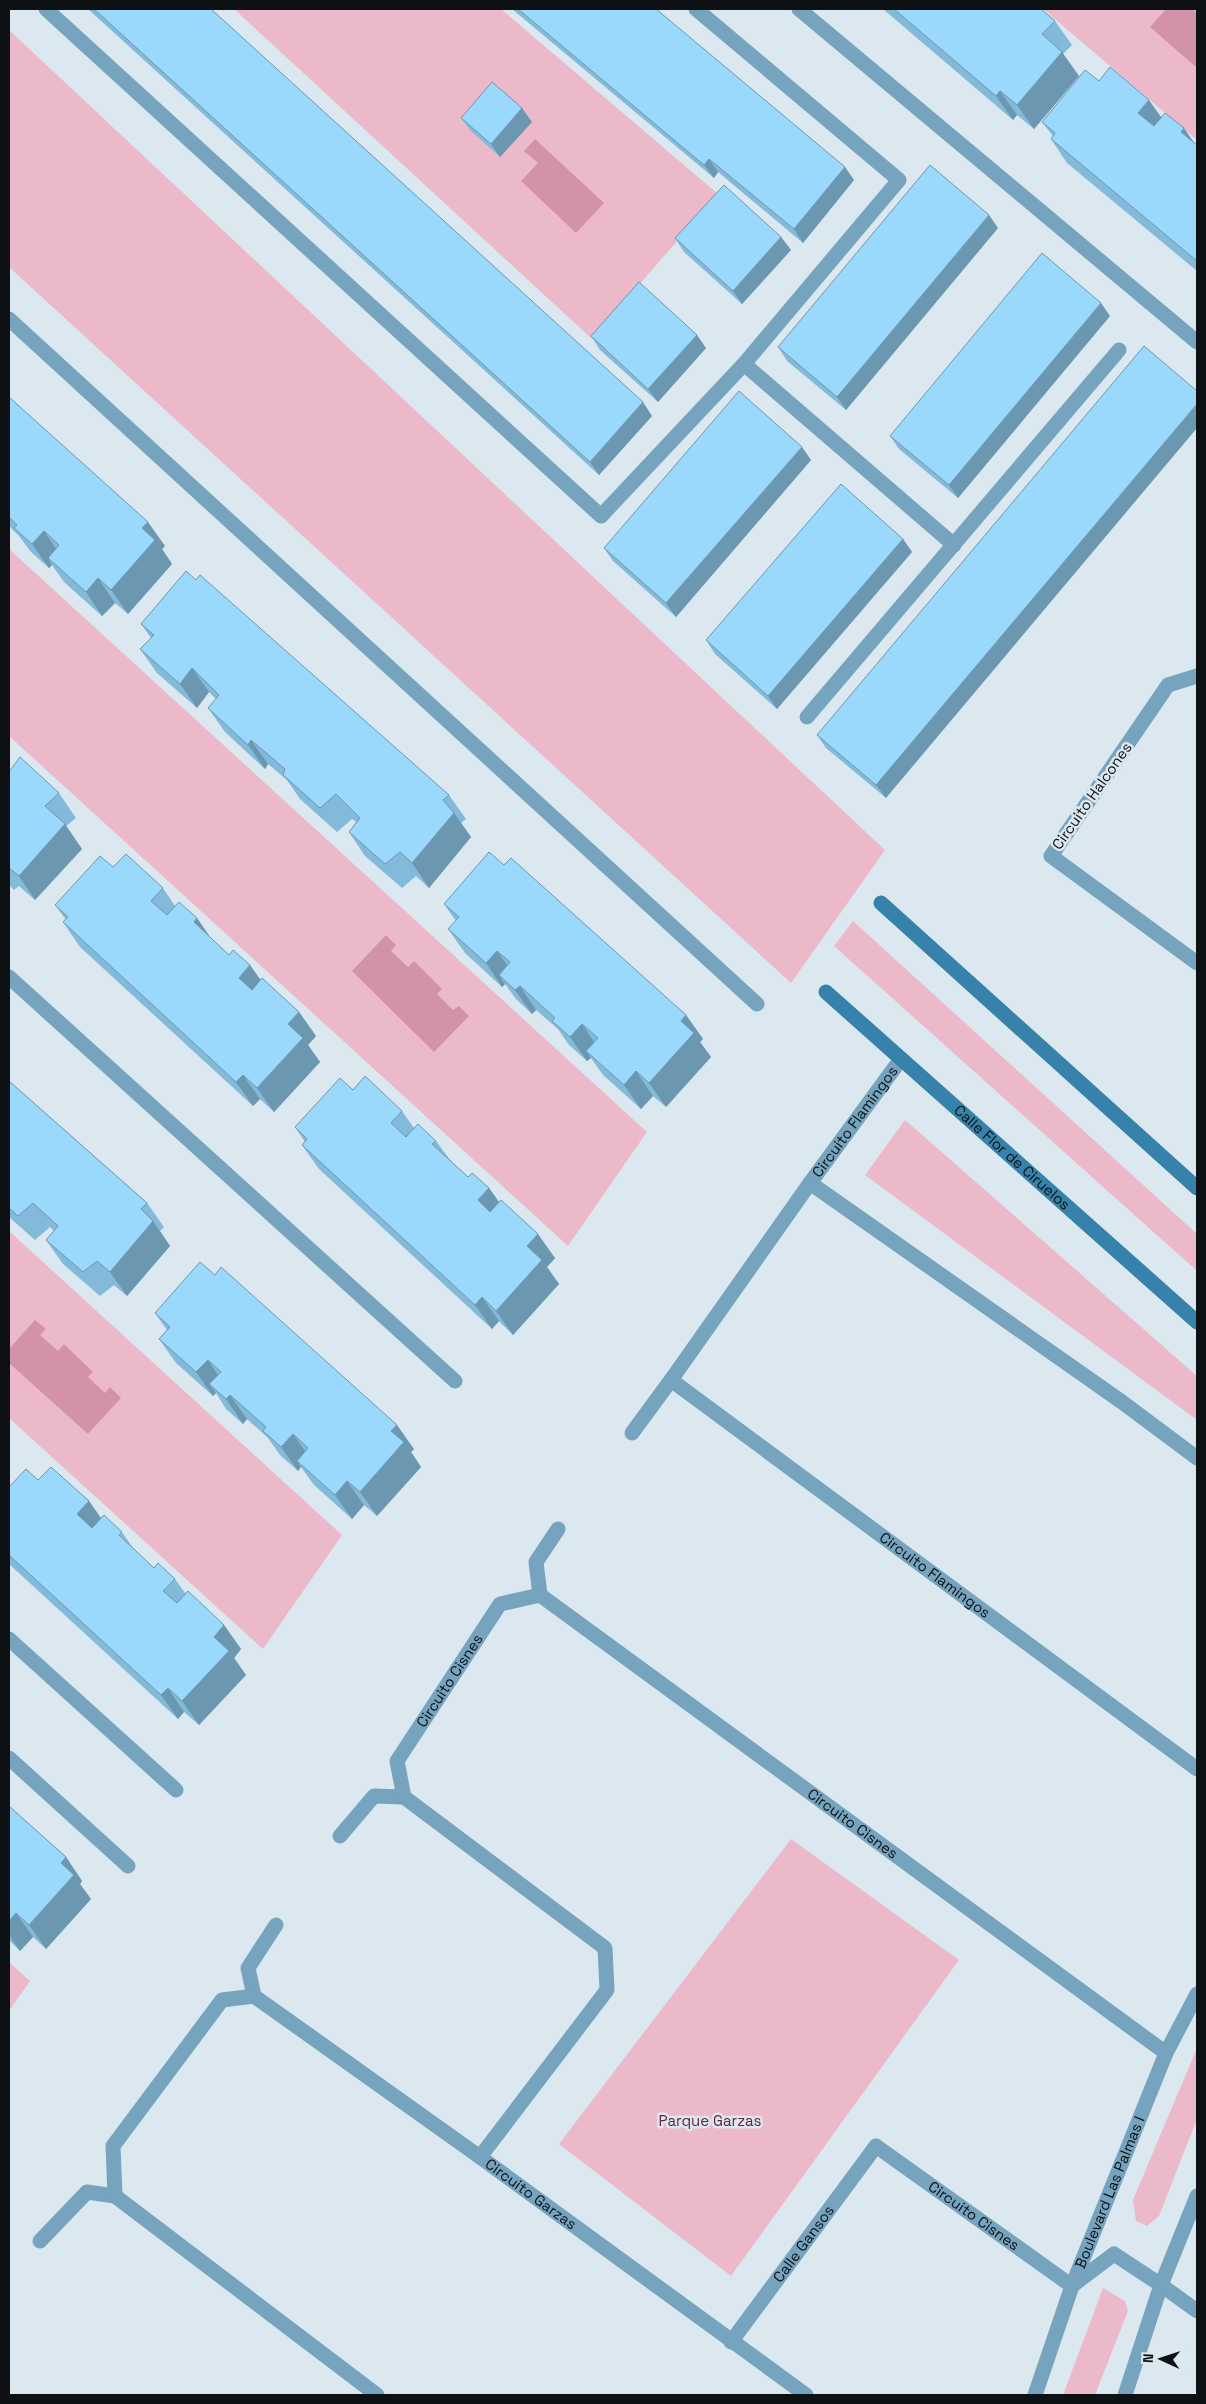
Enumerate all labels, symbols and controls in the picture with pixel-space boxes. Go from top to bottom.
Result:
street label: Circuito Halcones [1047,738,1136,853]
street label: Circuito Flamingos [807,1062,902,1181]
street label: Calle Flor de Ciruelos [950,1100,1075,1214]
street label: Circuito Flamingos [876,1527,994,1622]
street label: Circuito Cisnes [412,1630,487,1731]
street label: Circuito Cisnes [804,1784,902,1863]
park label: Parque Garzas [659,2111,762,2130]
street label: Boulevard Las Palmas I [1070,2113,1149,2271]
street label: Circuito Garzas [482,2154,581,2234]
street label: Circuito Cisnes [925,2176,1023,2255]
street label: Calle Gansos [768,2201,838,2286]
north arrow [1136,2334,1186,2384]
text: N [1139,2353,1157,2363]

